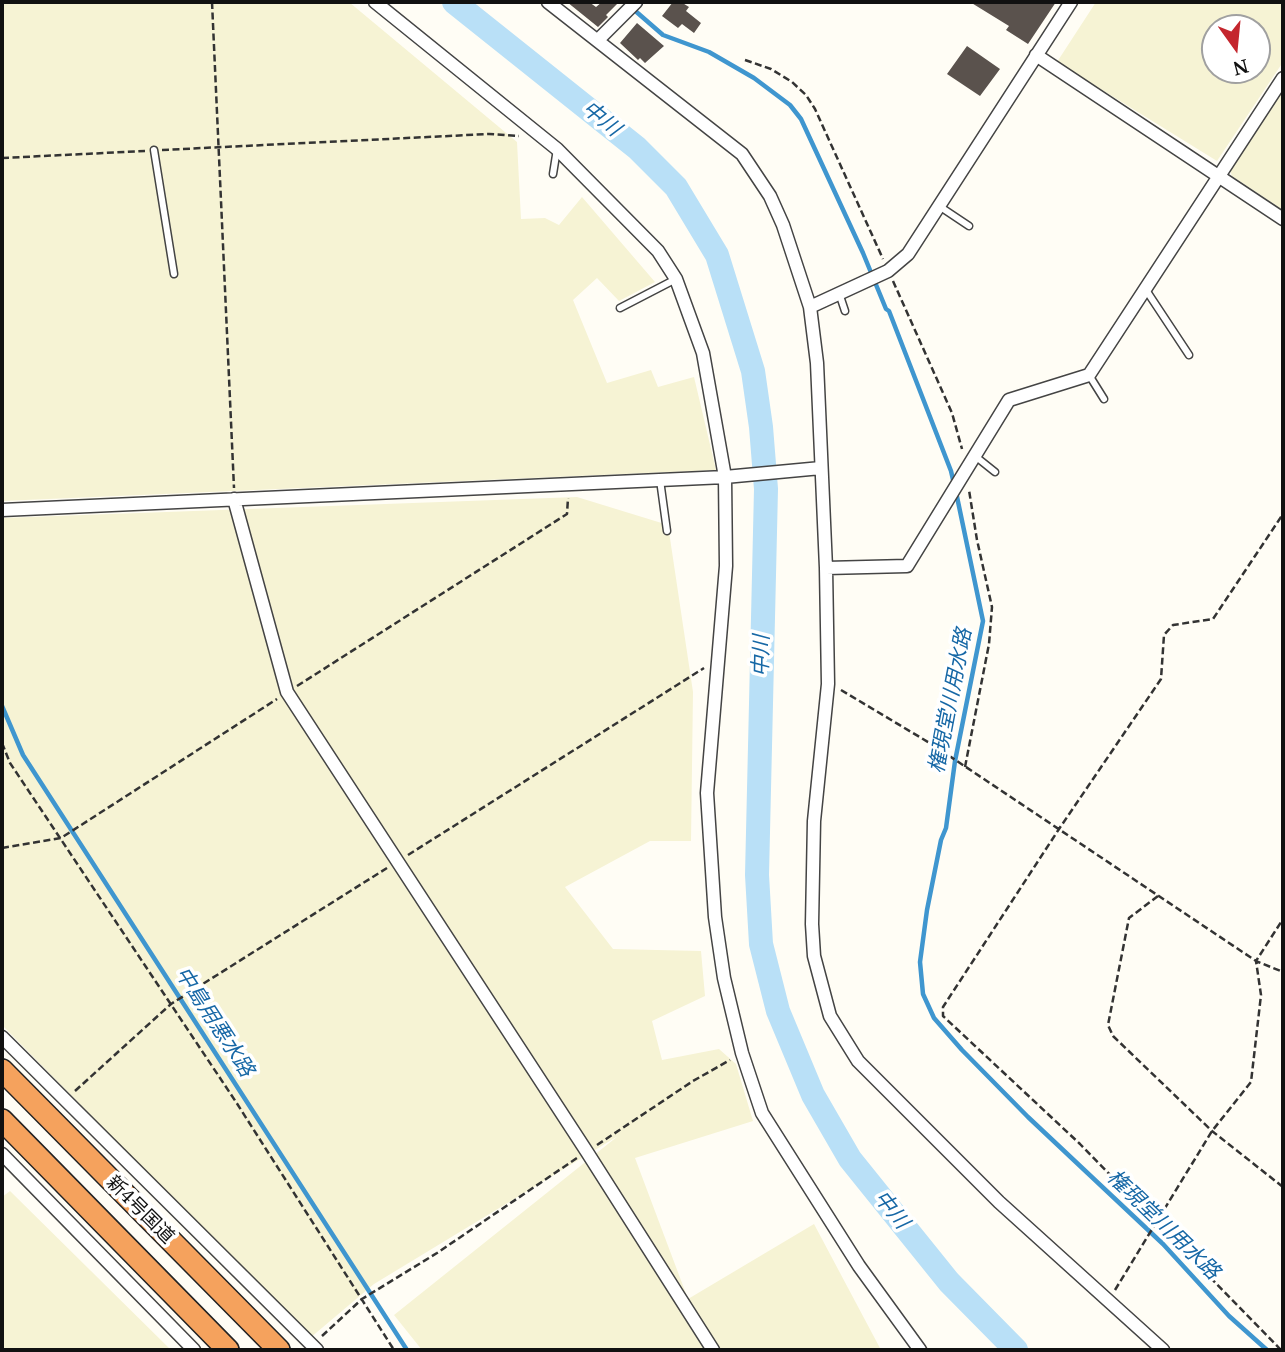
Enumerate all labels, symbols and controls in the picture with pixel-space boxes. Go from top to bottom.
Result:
north arrow [1201,14,1271,84]
text: N [1230,53,1252,82]
water label: 中川 [577,96,625,142]
water label: 権現堂川用水路 [925,626,977,776]
water label: 中川 [749,635,775,677]
water label: 中島用悪水路 [169,962,259,1082]
water label: 権現堂川用水路 [1101,1165,1225,1285]
street label: 新4号国道 [101,1171,179,1249]
water label: 中川 [868,1186,914,1234]

